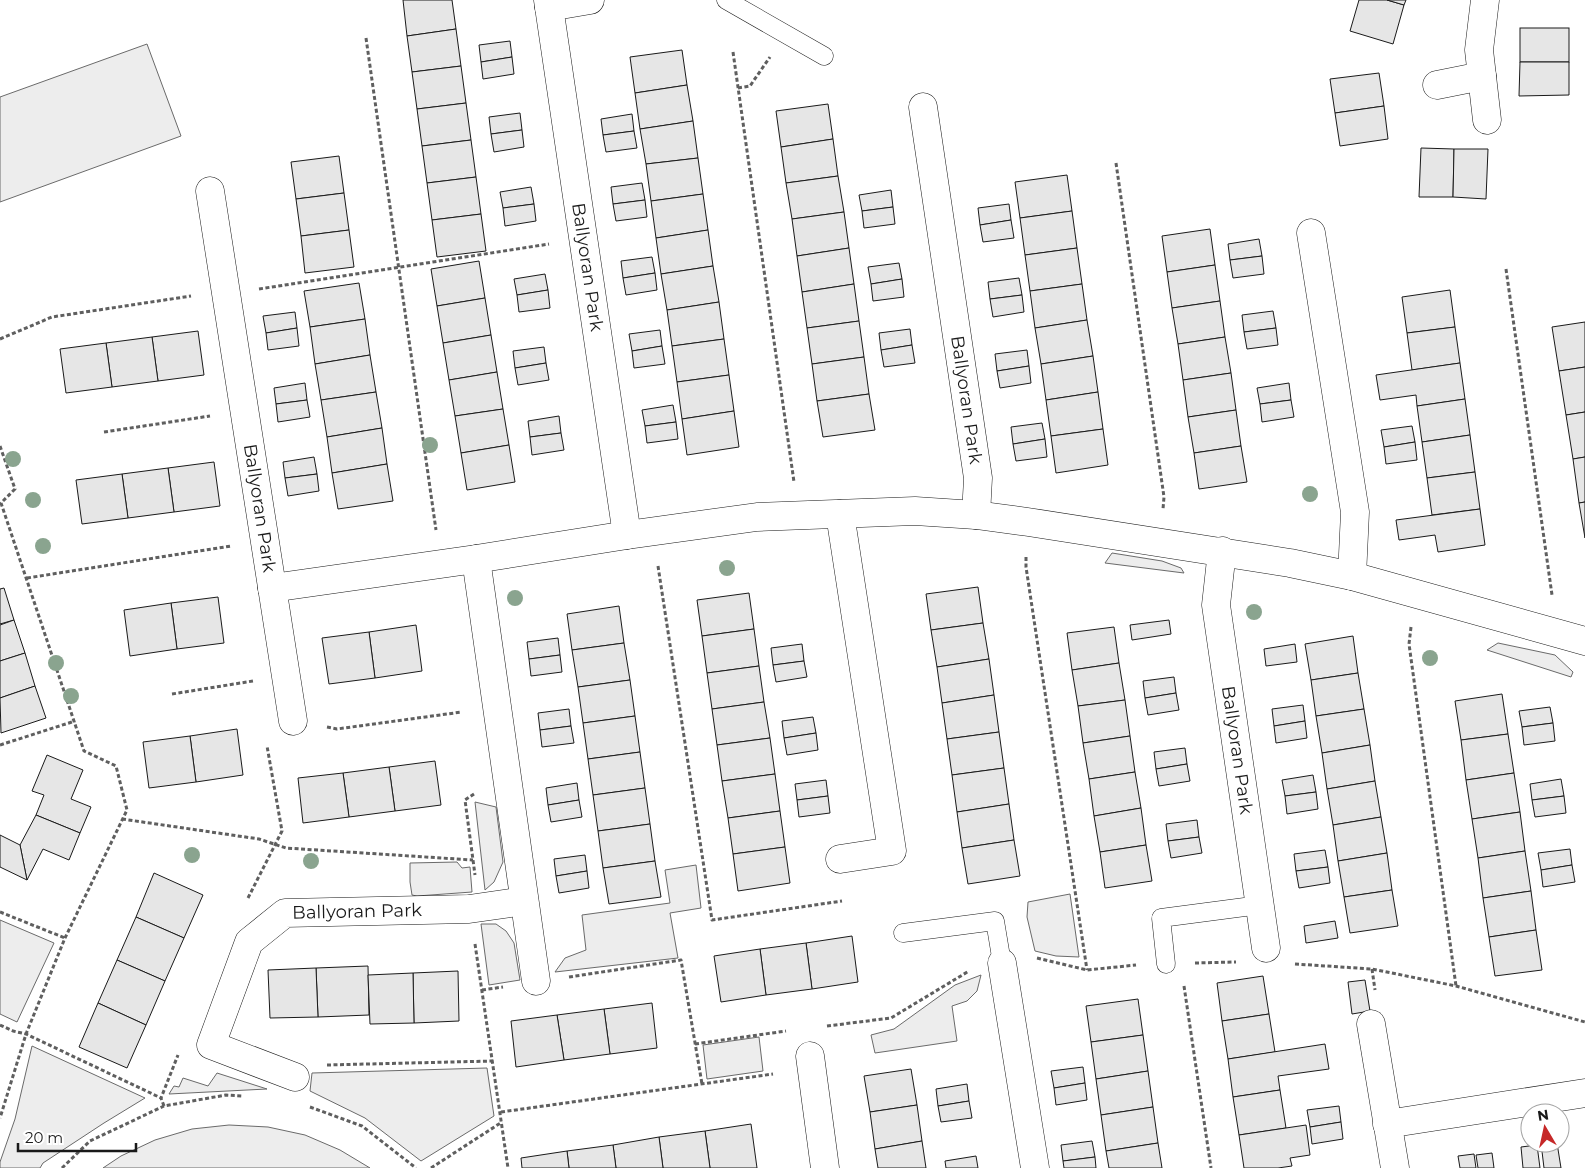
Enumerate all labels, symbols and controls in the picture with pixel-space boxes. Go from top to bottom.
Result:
street label: Ballyoran Park [567,201,608,333]
street label: Ballyoran Park [946,334,987,466]
street label: Ballyoran Park [239,442,281,574]
street label: Ballyoran Park [1217,684,1257,816]
street label: Ballyoran Park [292,899,422,924]
north arrow [1520,1103,1570,1153]
text: N [1536,1105,1550,1125]
scale bar [18,1120,135,1152]
text: 20 m [25,1128,63,1147]

